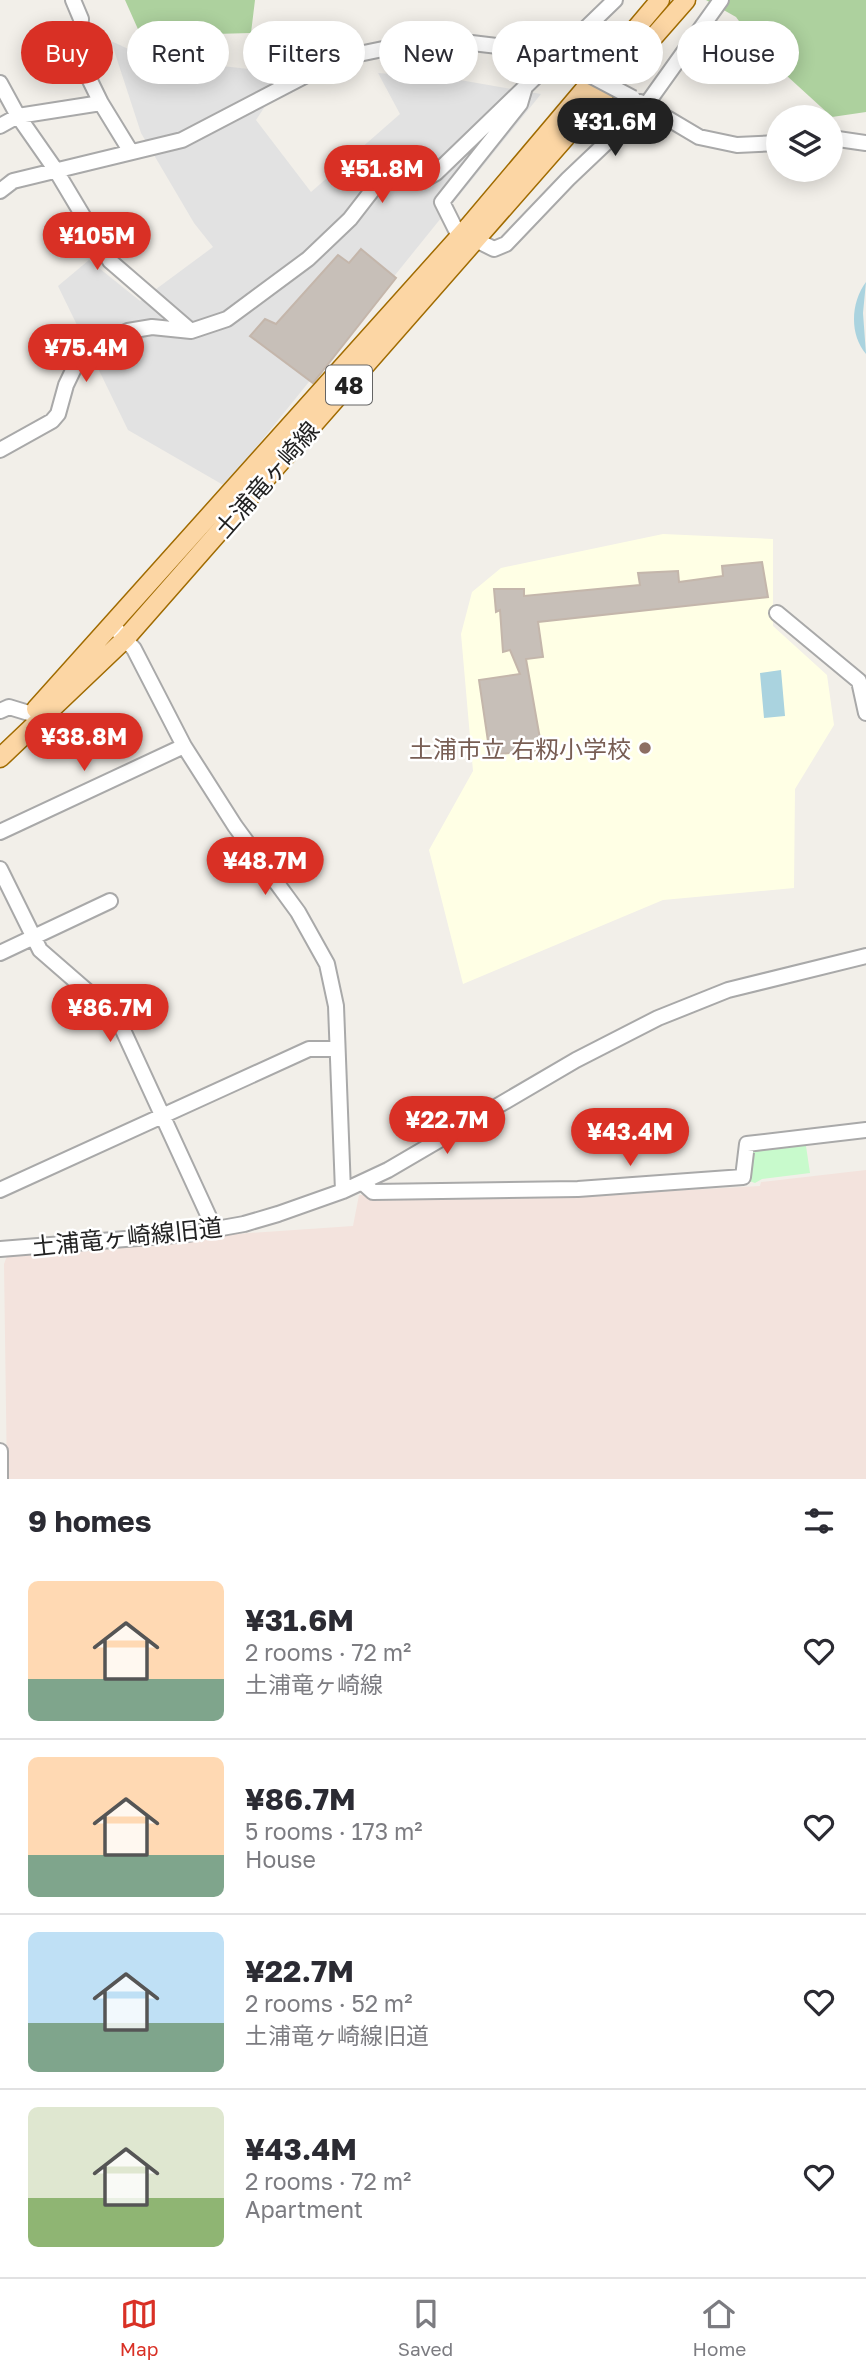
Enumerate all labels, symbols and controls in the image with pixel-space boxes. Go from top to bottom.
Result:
chip: Buy [21,21,113,84]
chip: Rent [127,21,229,84]
chip: Filters [243,21,365,84]
chip: New [379,21,478,84]
chip: Apartment [492,21,663,84]
chip: House [677,21,799,84]
pin: ¥31.6M [558,99,672,158]
map controls [766,105,843,182]
button: layers [766,105,843,182]
text: ¥31.6M [573,107,657,135]
pin: ¥51.8M [325,146,439,205]
text: ¥51.8M [340,154,424,182]
pin: ¥105M [48,212,146,272]
text: ¥105M [59,221,135,249]
pin: ¥75.4M [29,324,143,384]
text: ¥75.4M [44,333,128,361]
road number: 48 [326,366,372,404]
street label: 土浦竜ヶ崎線 [208,415,324,543]
pin: ¥38.8M [27,714,141,773]
text: ¥38.8M [41,722,127,750]
place label: 土浦市立 右籾小学校 [409,734,631,763]
marker: 土浦市立 右籾小学校 [637,740,653,756]
pin: ¥48.7M [208,838,322,897]
text: ¥48.7M [223,846,307,874]
pin: ¥86.7M [53,984,167,1044]
text: ¥86.7M [68,993,152,1021]
pin: ¥22.7M [390,1096,504,1156]
text: ¥22.7M [405,1105,489,1133]
pin: ¥43.4M [573,1108,687,1168]
text: ¥43.4M [587,1117,673,1145]
street label: 土浦竜ヶ崎線旧道 [30,1212,224,1260]
icon: filters [800,1502,838,1540]
text: 9 homes [28,1503,151,1539]
text: ¥31.6M [245,1602,354,1638]
icon: home [84,1609,168,1693]
icon: heart [800,1632,838,1670]
text: 2 rooms · 72 m² [245,1638,411,1666]
text: 土浦竜ヶ崎線 [245,1670,383,1698]
text: ¥86.7M [245,1781,356,1817]
icon: home [84,1785,168,1869]
icon: heart [800,1808,838,1846]
text: 5 rooms · 173 m² [245,1817,423,1845]
text: House [245,1845,316,1873]
text: ¥22.7M [245,1953,354,1989]
icon: home [84,1960,168,2044]
icon: heart [800,1983,838,2021]
text: 2 rooms · 52 m² [245,1989,412,2017]
text: 土浦竜ヶ崎線旧道 [245,2021,429,2049]
text: ¥43.4M [245,2131,357,2167]
icon: home [84,2135,168,2219]
icon: heart [800,2158,838,2196]
text: 2 rooms · 72 m² [245,2167,411,2195]
text: Apartment [245,2195,363,2223]
tab: Map [120,2295,158,2360]
tab: Saved [398,2295,453,2360]
tab: Home [693,2295,746,2360]

